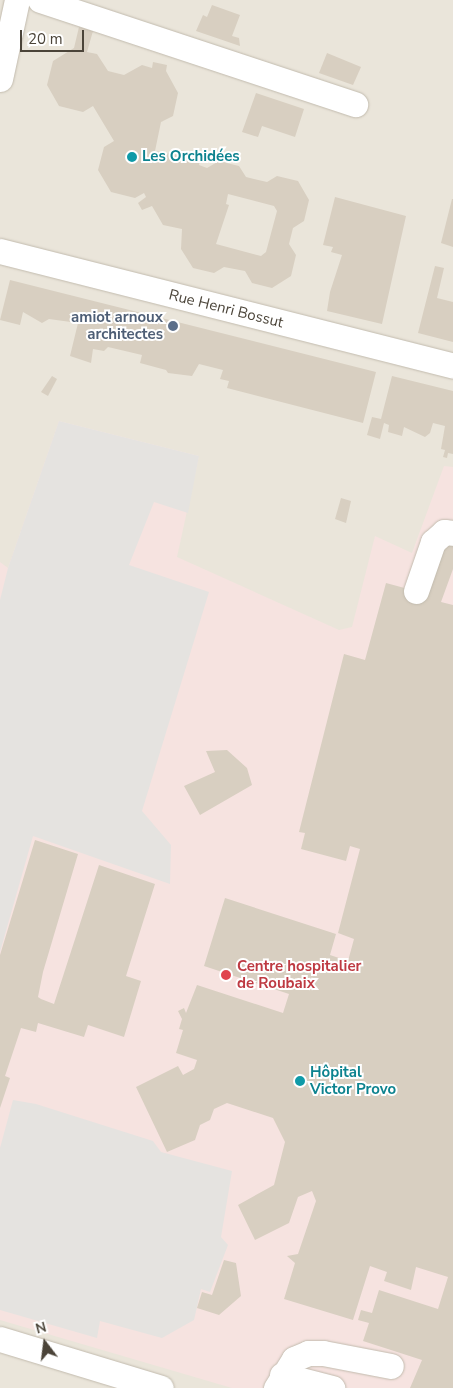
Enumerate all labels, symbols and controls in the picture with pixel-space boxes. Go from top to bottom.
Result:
scale bar [22,20,86,52]
text: 20 m [28,29,63,49]
place label: Les Orchidées [142,148,240,166]
marker: Les Orchidées [126,151,138,163]
street label: Rue Henri Bossut [167,286,285,332]
place label: amiot arnoux architectes [71,308,163,343]
marker: amiot arnoux architectes [167,320,179,332]
place label: Centre hospitalier de Roubaix [237,957,361,992]
marker: Centre hospitalier de Roubaix [219,968,233,982]
place label: Hôpital Victor Provo [310,1063,396,1098]
marker: Hôpital Victor Provo [294,1075,306,1087]
text: N [33,1317,49,1339]
north arrow [20,1318,70,1368]

